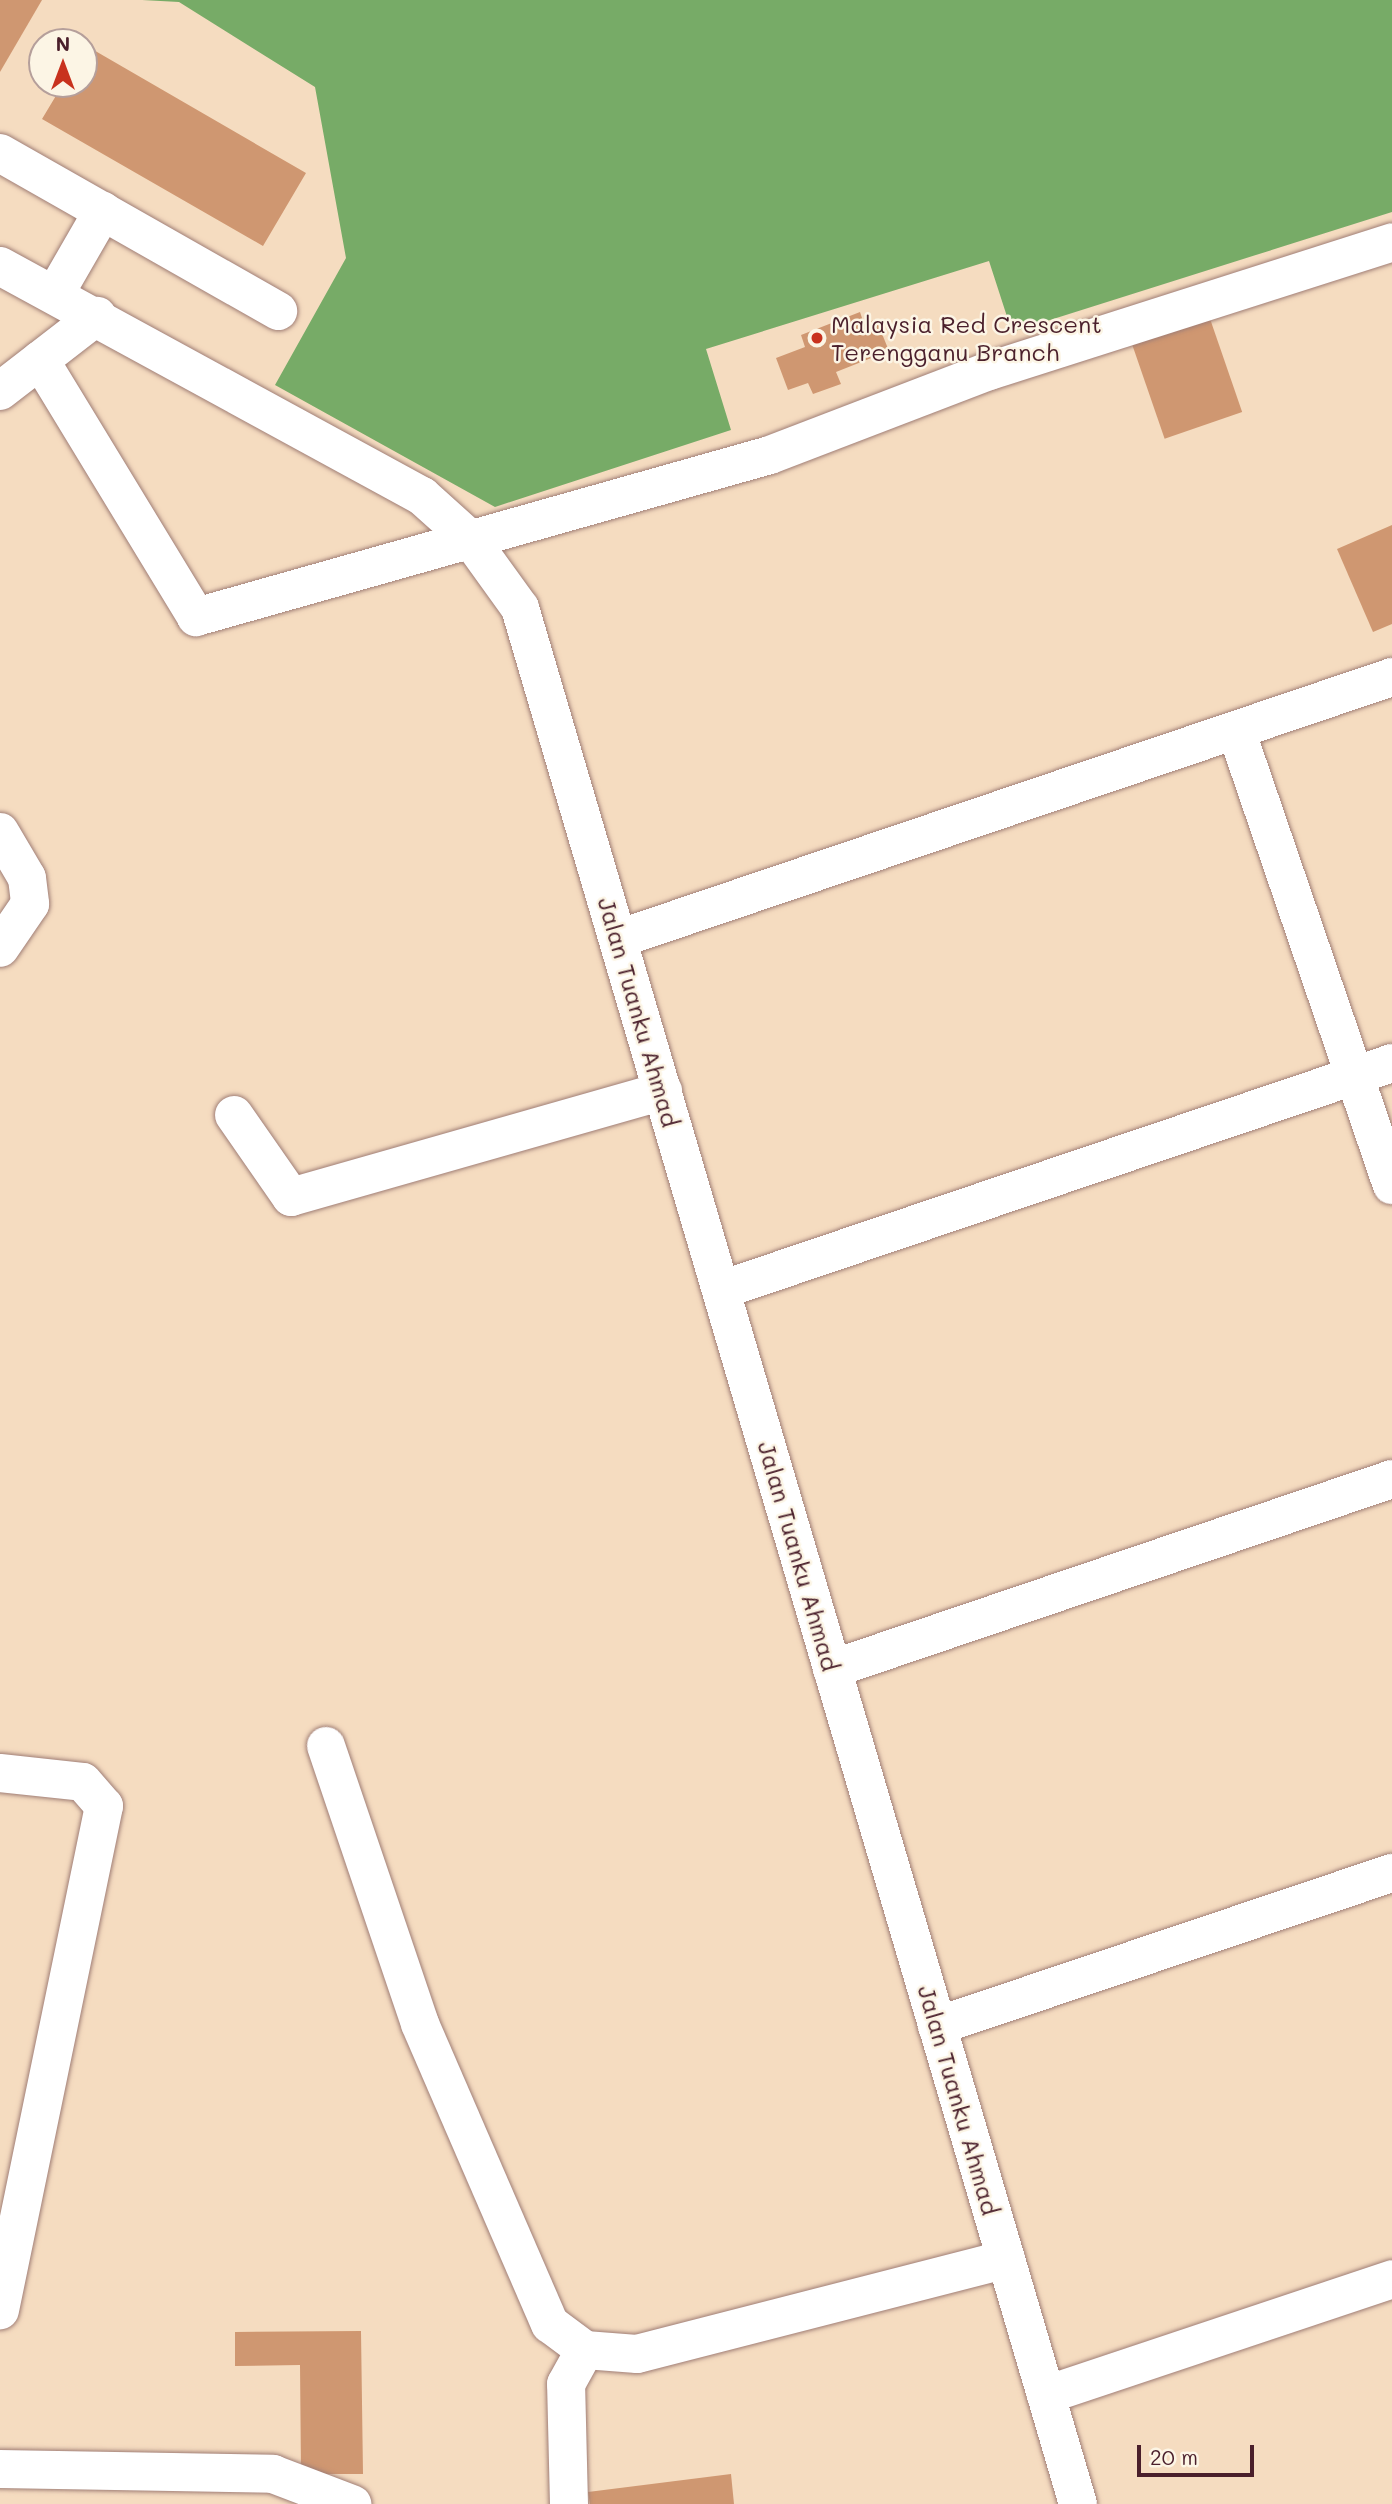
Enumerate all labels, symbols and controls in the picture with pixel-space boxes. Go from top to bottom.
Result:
north arrow [28,28,98,98]
text: N [56,31,70,56]
place label: Malaysia Red Crescent Terengganu Branch [831,310,1102,366]
marker: Malaysia Red Crescent Terengganu Branch [809,330,825,346]
street label: Jalan Tuanku Ahmad [592,894,686,1130]
street label: Jalan Tuanku Ahmad [752,1438,846,1674]
street label: Jalan Tuanku Ahmad [912,1982,1006,2218]
scale bar [1140,2430,1257,2474]
text: 20 m [1150,2443,1198,2470]

